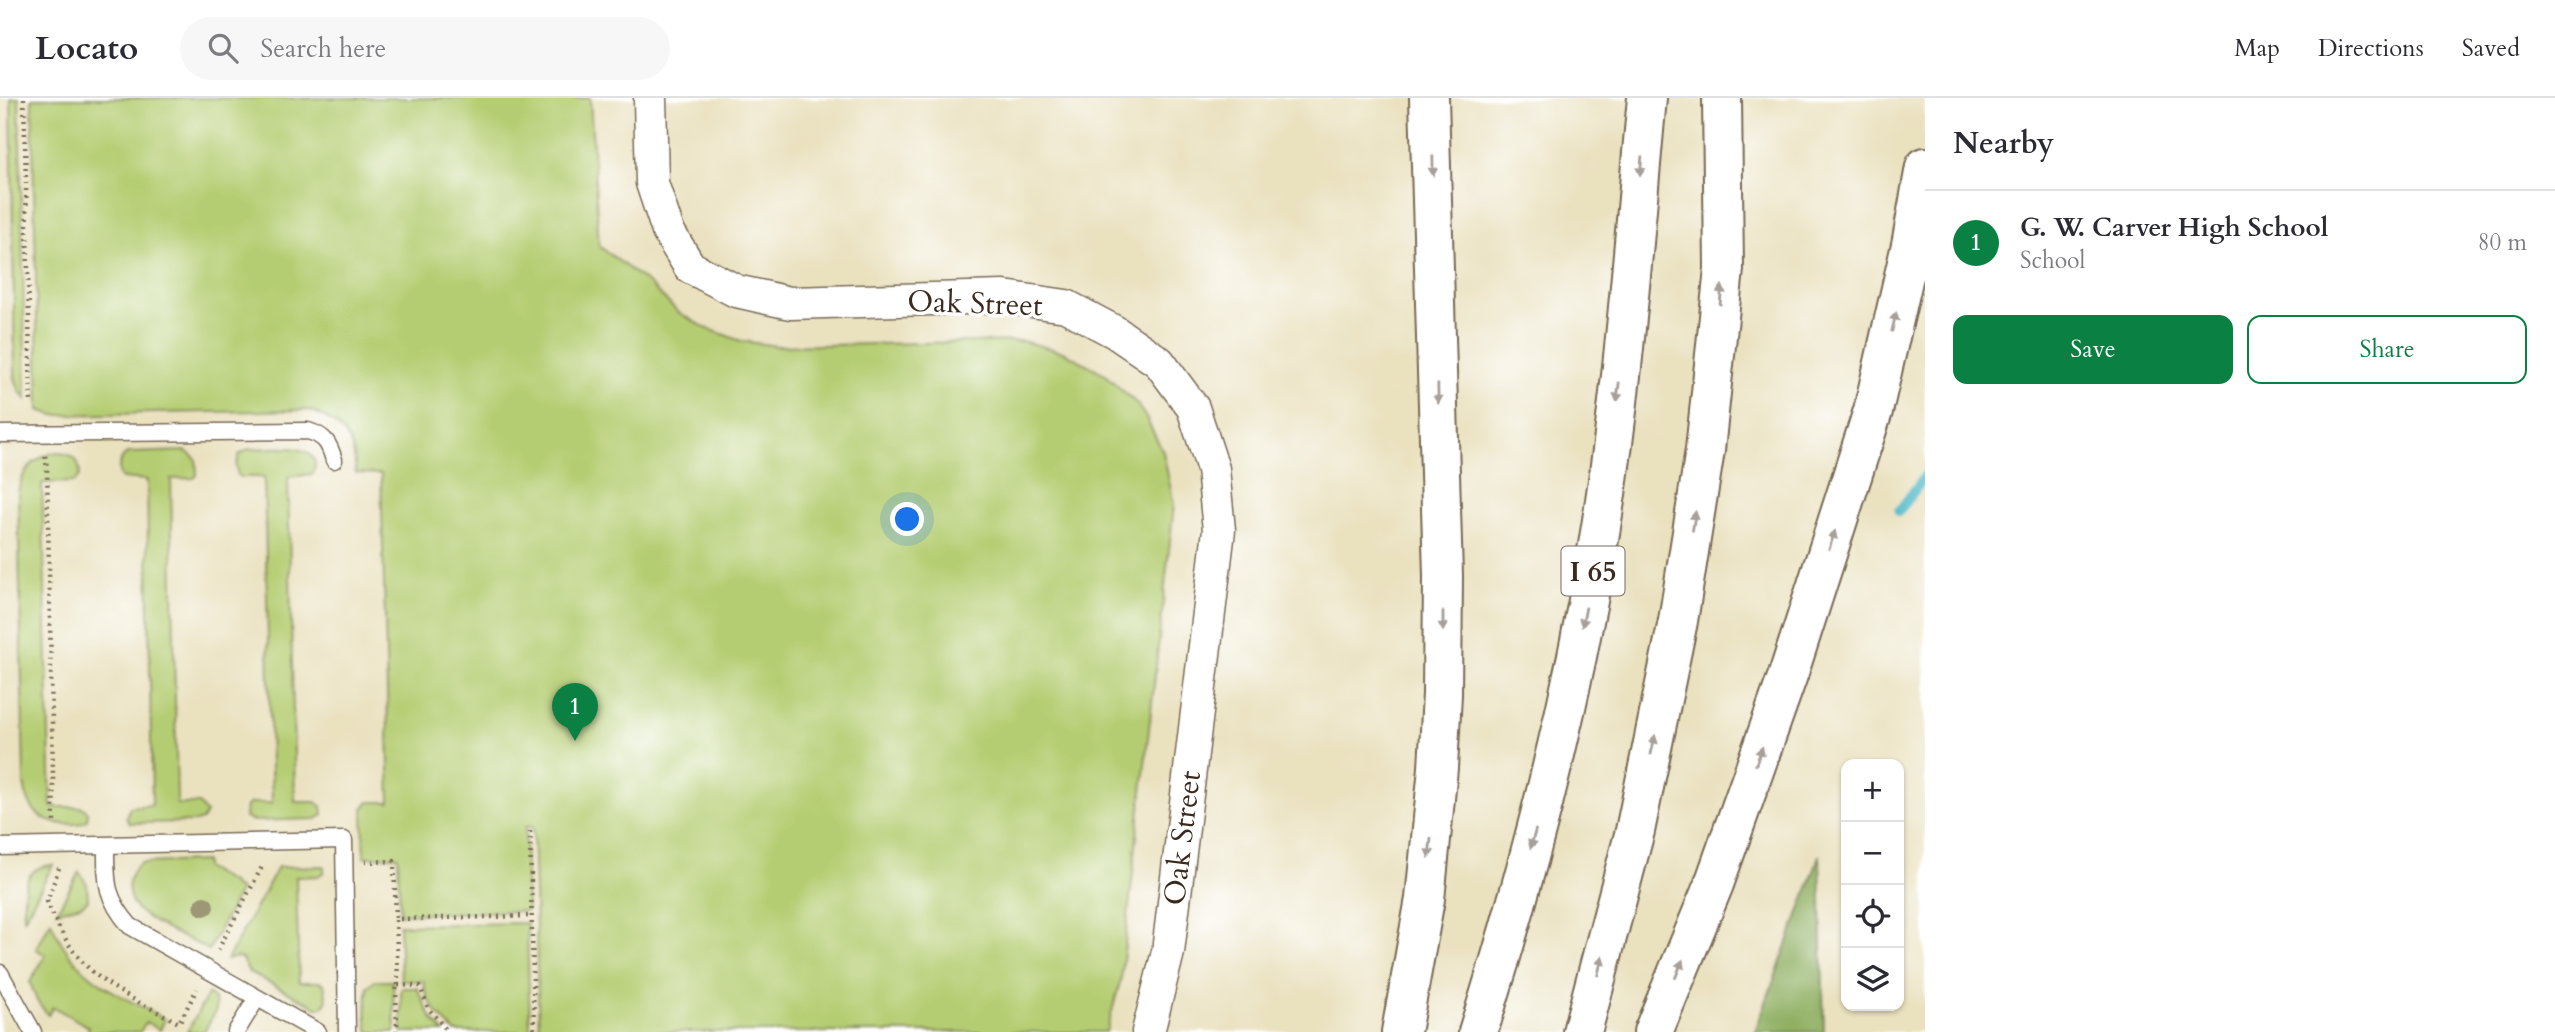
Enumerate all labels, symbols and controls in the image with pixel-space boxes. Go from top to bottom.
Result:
search box [180,17,670,80]
text: Locato [35,26,138,71]
icon: search [204,29,242,67]
text: Search here [260,31,386,66]
text: Map [2234,32,2280,65]
text: Directions [2318,32,2424,65]
text: Saved [2462,32,2520,65]
text: Nearby [1953,123,2054,164]
one-way arrow [1427,155,1438,177]
one-way arrow [1635,155,1646,177]
text: G. W. Carver High School [2020,210,2328,245]
text: 1 [1970,227,1982,258]
text: 80 m [2478,227,2527,258]
text: School [2020,245,2085,276]
street label: Oak Street [907,281,1044,326]
one-way arrow [1716,284,1727,306]
one-way arrow [1888,311,1899,333]
button: Save [1953,315,2233,384]
button: Share [2247,315,2527,384]
one-way arrow [1612,381,1623,403]
one-way arrow [1433,383,1444,405]
your location [890,502,924,536]
one-way arrow [1689,510,1700,532]
one-way arrow [1827,530,1838,551]
road number: I 65 [1562,546,1624,596]
one-way arrow [1578,606,1589,628]
one-way arrow [1437,610,1449,632]
pin: 1 [552,683,598,741]
one-way arrow [1647,734,1658,756]
one-way arrow [1754,745,1765,766]
map controls [1841,759,1904,1011]
button: + [1841,759,1904,822]
street label: Oak Street [1154,768,1211,908]
button: − [1841,822,1904,885]
one-way arrow [1527,828,1538,850]
one-way arrow [1424,837,1435,859]
button: locate [1841,885,1904,948]
button: layers [1841,948,1904,1011]
one-way arrow [1595,955,1606,977]
one-way arrow [1674,958,1685,979]

